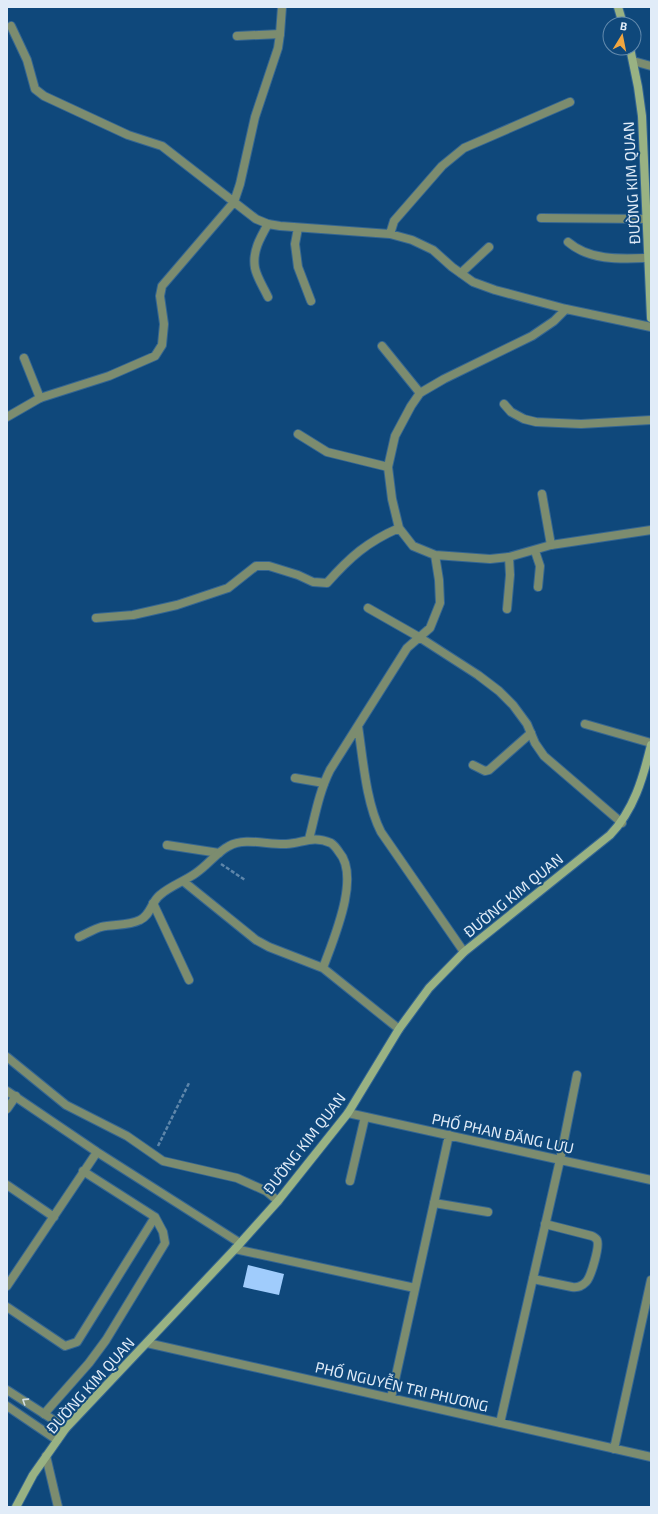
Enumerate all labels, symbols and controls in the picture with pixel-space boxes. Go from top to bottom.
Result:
north arrow [602,16,642,56]
text: B [619,19,628,33]
street label: ĐƯỜNG KIM QUAN [619,121,644,245]
street label: ĐƯỜNG KIM QUAN [460,849,567,941]
street label: ĐƯỜNG KIM QUAN [259,1089,350,1198]
street label: PHỐ PHAN ĐĂNG LƯU [430,1107,576,1157]
street label: ĐƯỜNG KIM QUAN [42,1333,139,1437]
street label: PHỐ NGUYỄN TRI PHƯƠNG [314,1355,491,1415]
one-way arrow [22,1398,29,1406]

